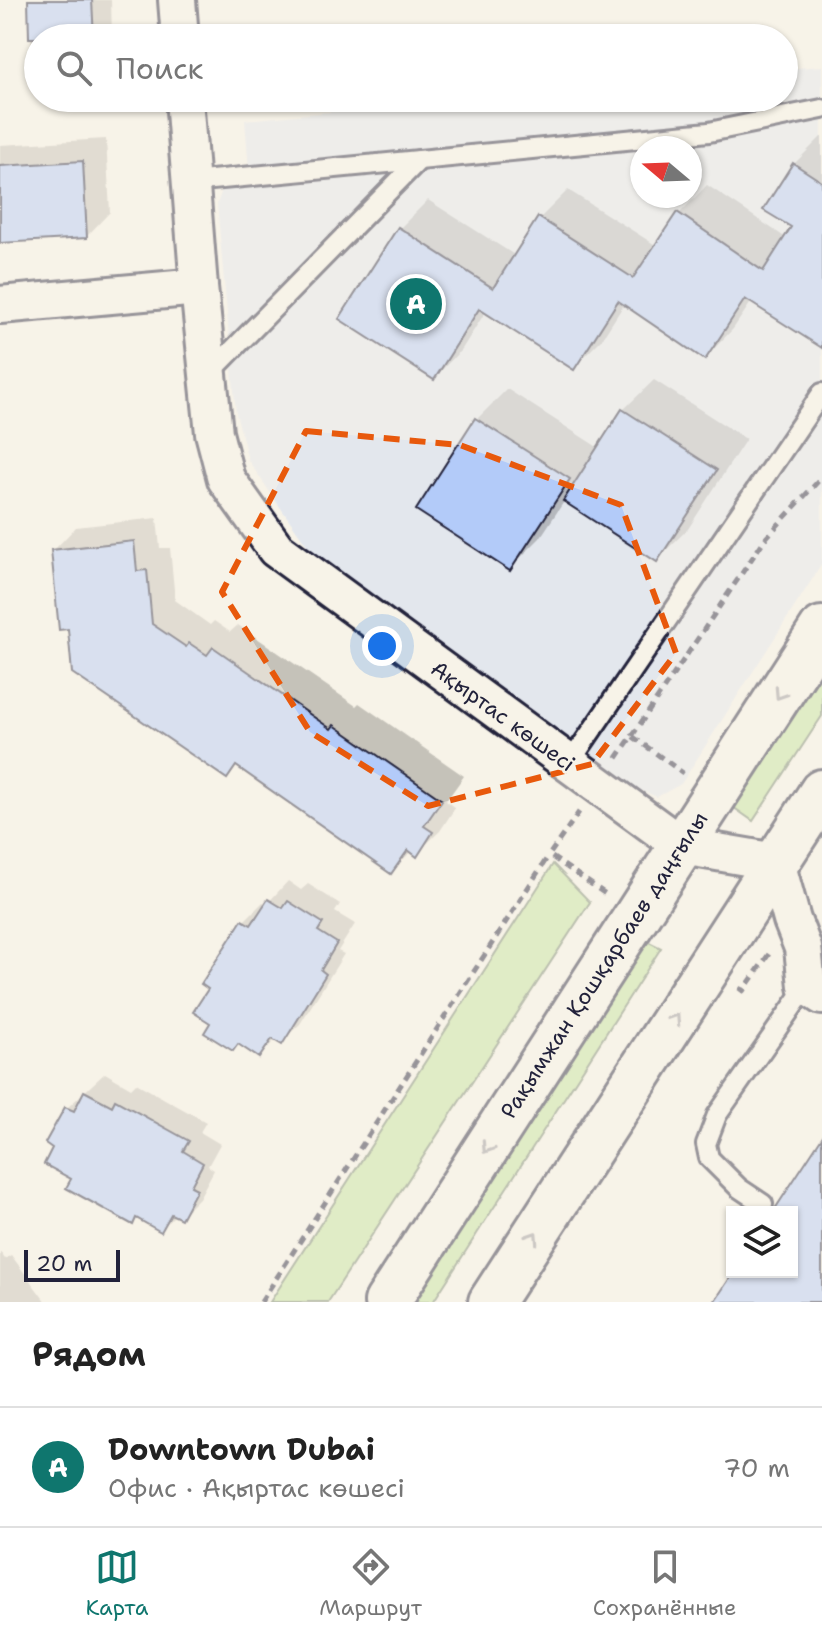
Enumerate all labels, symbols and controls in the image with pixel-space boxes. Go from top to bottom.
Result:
search box [24,24,798,112]
icon: search [52,46,96,90]
text: Поиск [116,48,204,89]
north arrow [630,136,702,208]
pin: A [390,274,442,334]
your location [362,626,402,666]
street label: Ақыртас көшесі [425,654,581,778]
one-way arrow [774,685,789,700]
street label: Рақымжан Қошқарбаев даңғылы [494,806,714,1124]
one-way arrow [665,1013,680,1027]
one-way arrow [481,1139,496,1153]
map controls [726,1206,798,1278]
button: layers [726,1206,798,1278]
one-way arrow [524,1231,539,1245]
scale bar [24,1246,120,1282]
text: 20 m [36,1249,93,1278]
text: Рядом [32,1331,146,1377]
text: Downtown Dubai [108,1429,375,1470]
text: A [48,1450,68,1485]
text: 70 m [723,1450,790,1485]
text: Офис · Ақыртас көшесі [108,1470,405,1505]
tab: Карта [85,1545,148,1622]
tab: Маршрут [319,1545,422,1622]
tab: Сохранённые [593,1545,737,1622]

